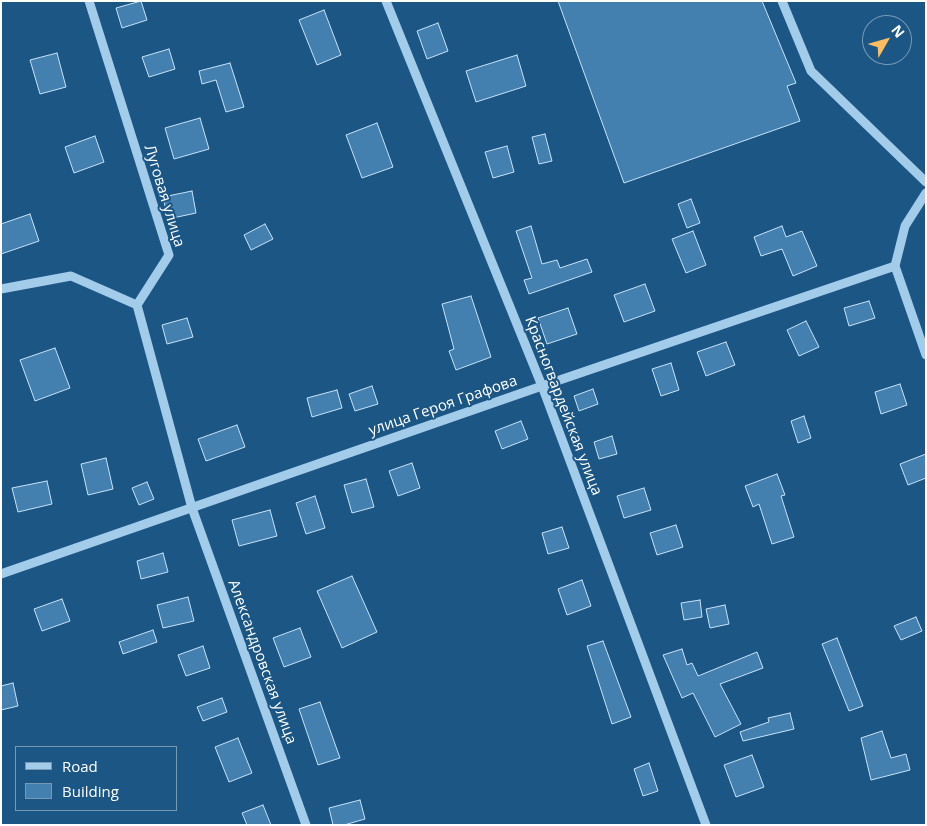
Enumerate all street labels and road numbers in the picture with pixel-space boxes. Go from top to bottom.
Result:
street label: Луговая улица [140,143,188,249]
street label: Красногвардейская улица [520,314,606,498]
street label: улица Героя Графова [366,372,520,440]
street label: Александровская улица [224,577,300,747]

